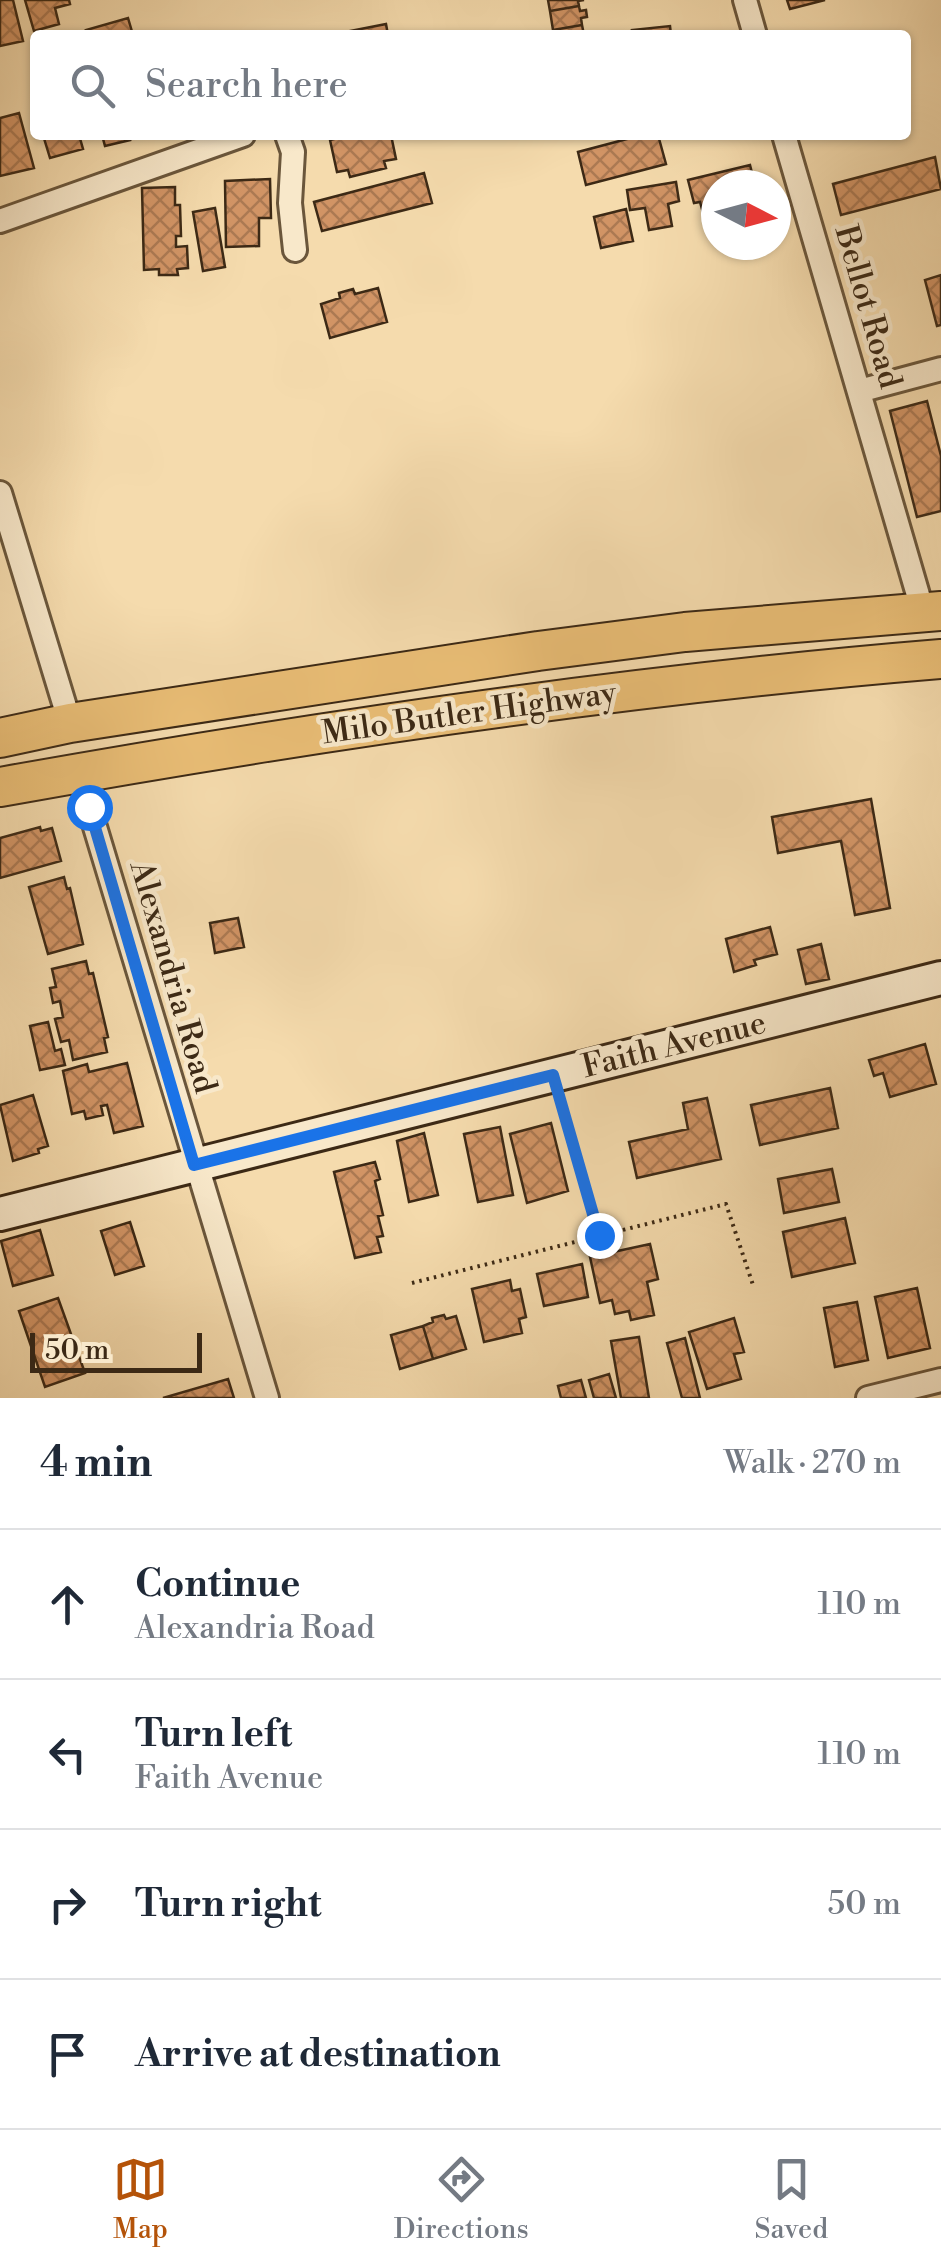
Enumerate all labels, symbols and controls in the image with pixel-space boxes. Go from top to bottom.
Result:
search box [30,30,911,140]
icon: search [65,58,120,113]
text: Search here [145,62,348,109]
north arrow [701,170,791,260]
street label: Bellot Road [825,220,910,393]
street label: Milo Butler Highway [319,672,619,753]
route start [67,785,113,831]
street label: Alexandria Road [120,855,225,1098]
street label: Faith Avenue [578,1003,770,1087]
route end [577,1213,623,1259]
scale bar [30,1328,202,1372]
text: 50 m [45,1333,109,1368]
text: 4 min [40,1437,152,1490]
text: Walk · 270 m [724,1443,901,1483]
text: Continue [135,1561,300,1608]
icon: ahead [40,1577,95,1632]
text: 110 m [818,1584,901,1624]
text: Alexandria Road [135,1608,375,1648]
text: Turn left [135,1711,292,1758]
icon: left [40,1727,95,1782]
text: 110 m [818,1734,901,1774]
text: Faith Avenue [135,1758,323,1798]
icon: right [40,1877,95,1932]
text: Turn right [135,1881,321,1928]
text: 50 m [828,1884,901,1924]
icon: arrive [40,2027,95,2082]
text: Arrive at destination [135,2031,501,2078]
tab: Map [113,2152,168,2247]
tab: Directions [394,2152,529,2247]
tab: Saved [755,2152,828,2247]

